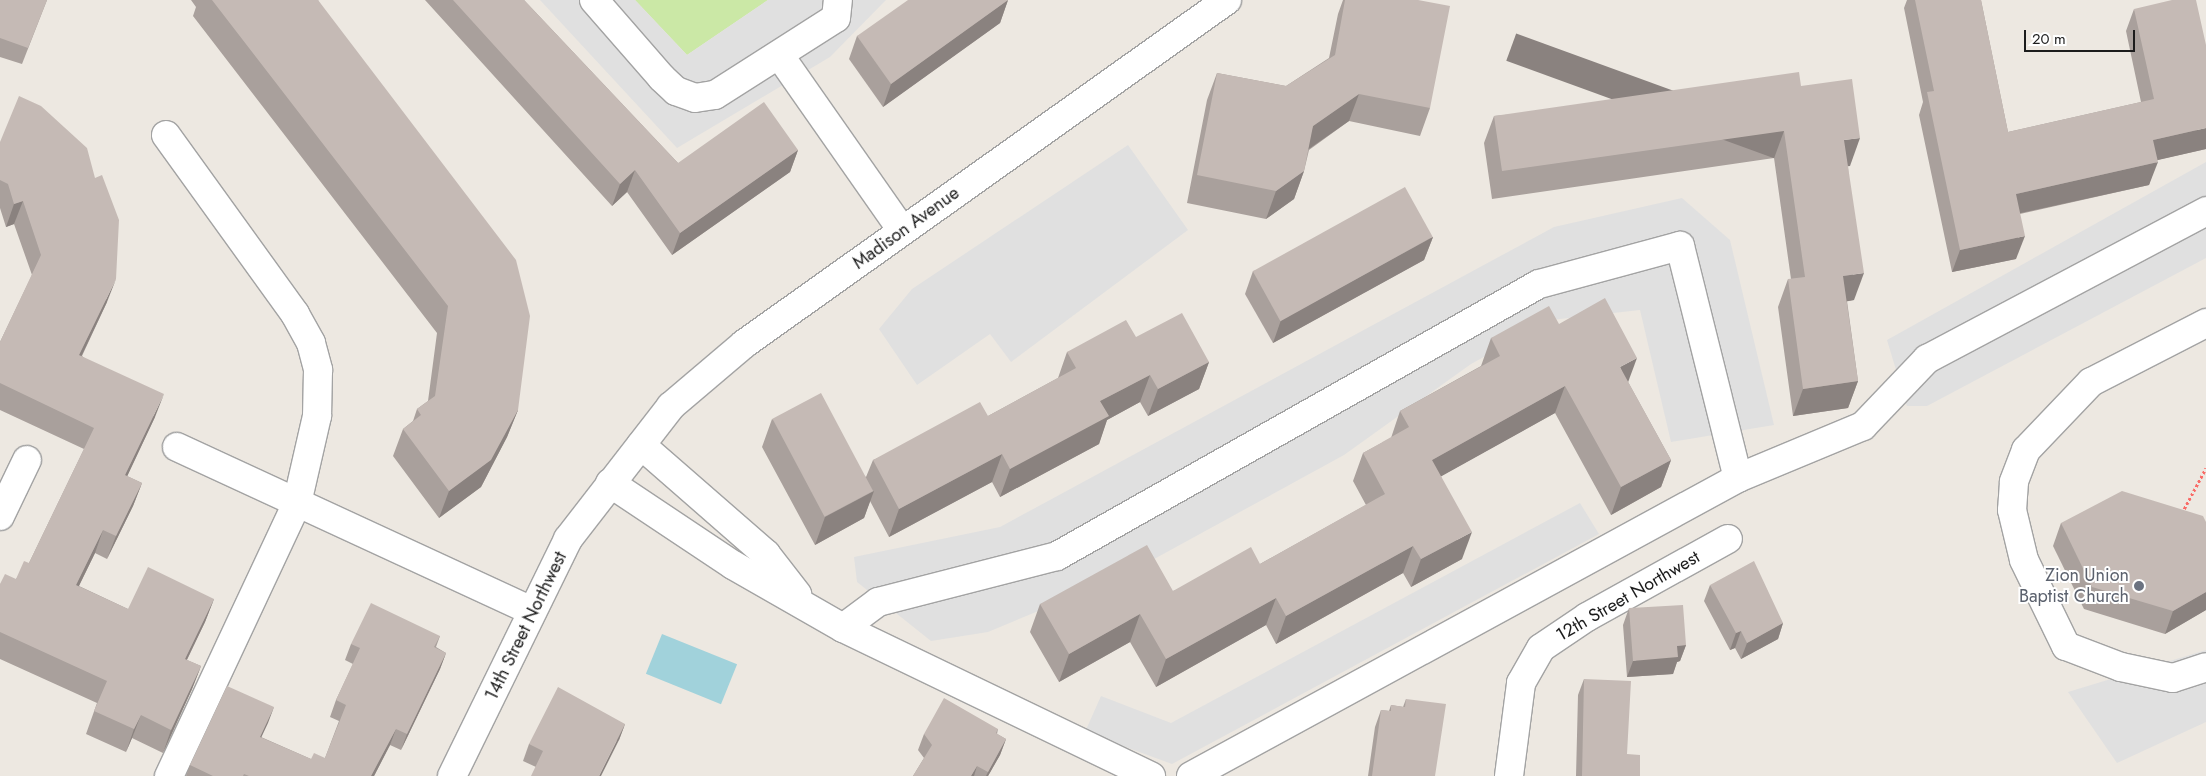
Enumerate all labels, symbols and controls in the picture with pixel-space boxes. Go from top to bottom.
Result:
scale bar [2026,20,2137,52]
text: 20 m [2032,28,2066,50]
street label: Madison Avenue [849,182,963,274]
street label: 12th Street Northwest [1552,546,1704,646]
street label: 14th Street Northwest [481,548,571,704]
place label: Zion Union Baptist Church [2019,565,2129,608]
marker: Zion Union Baptist Church [2133,580,2145,592]

